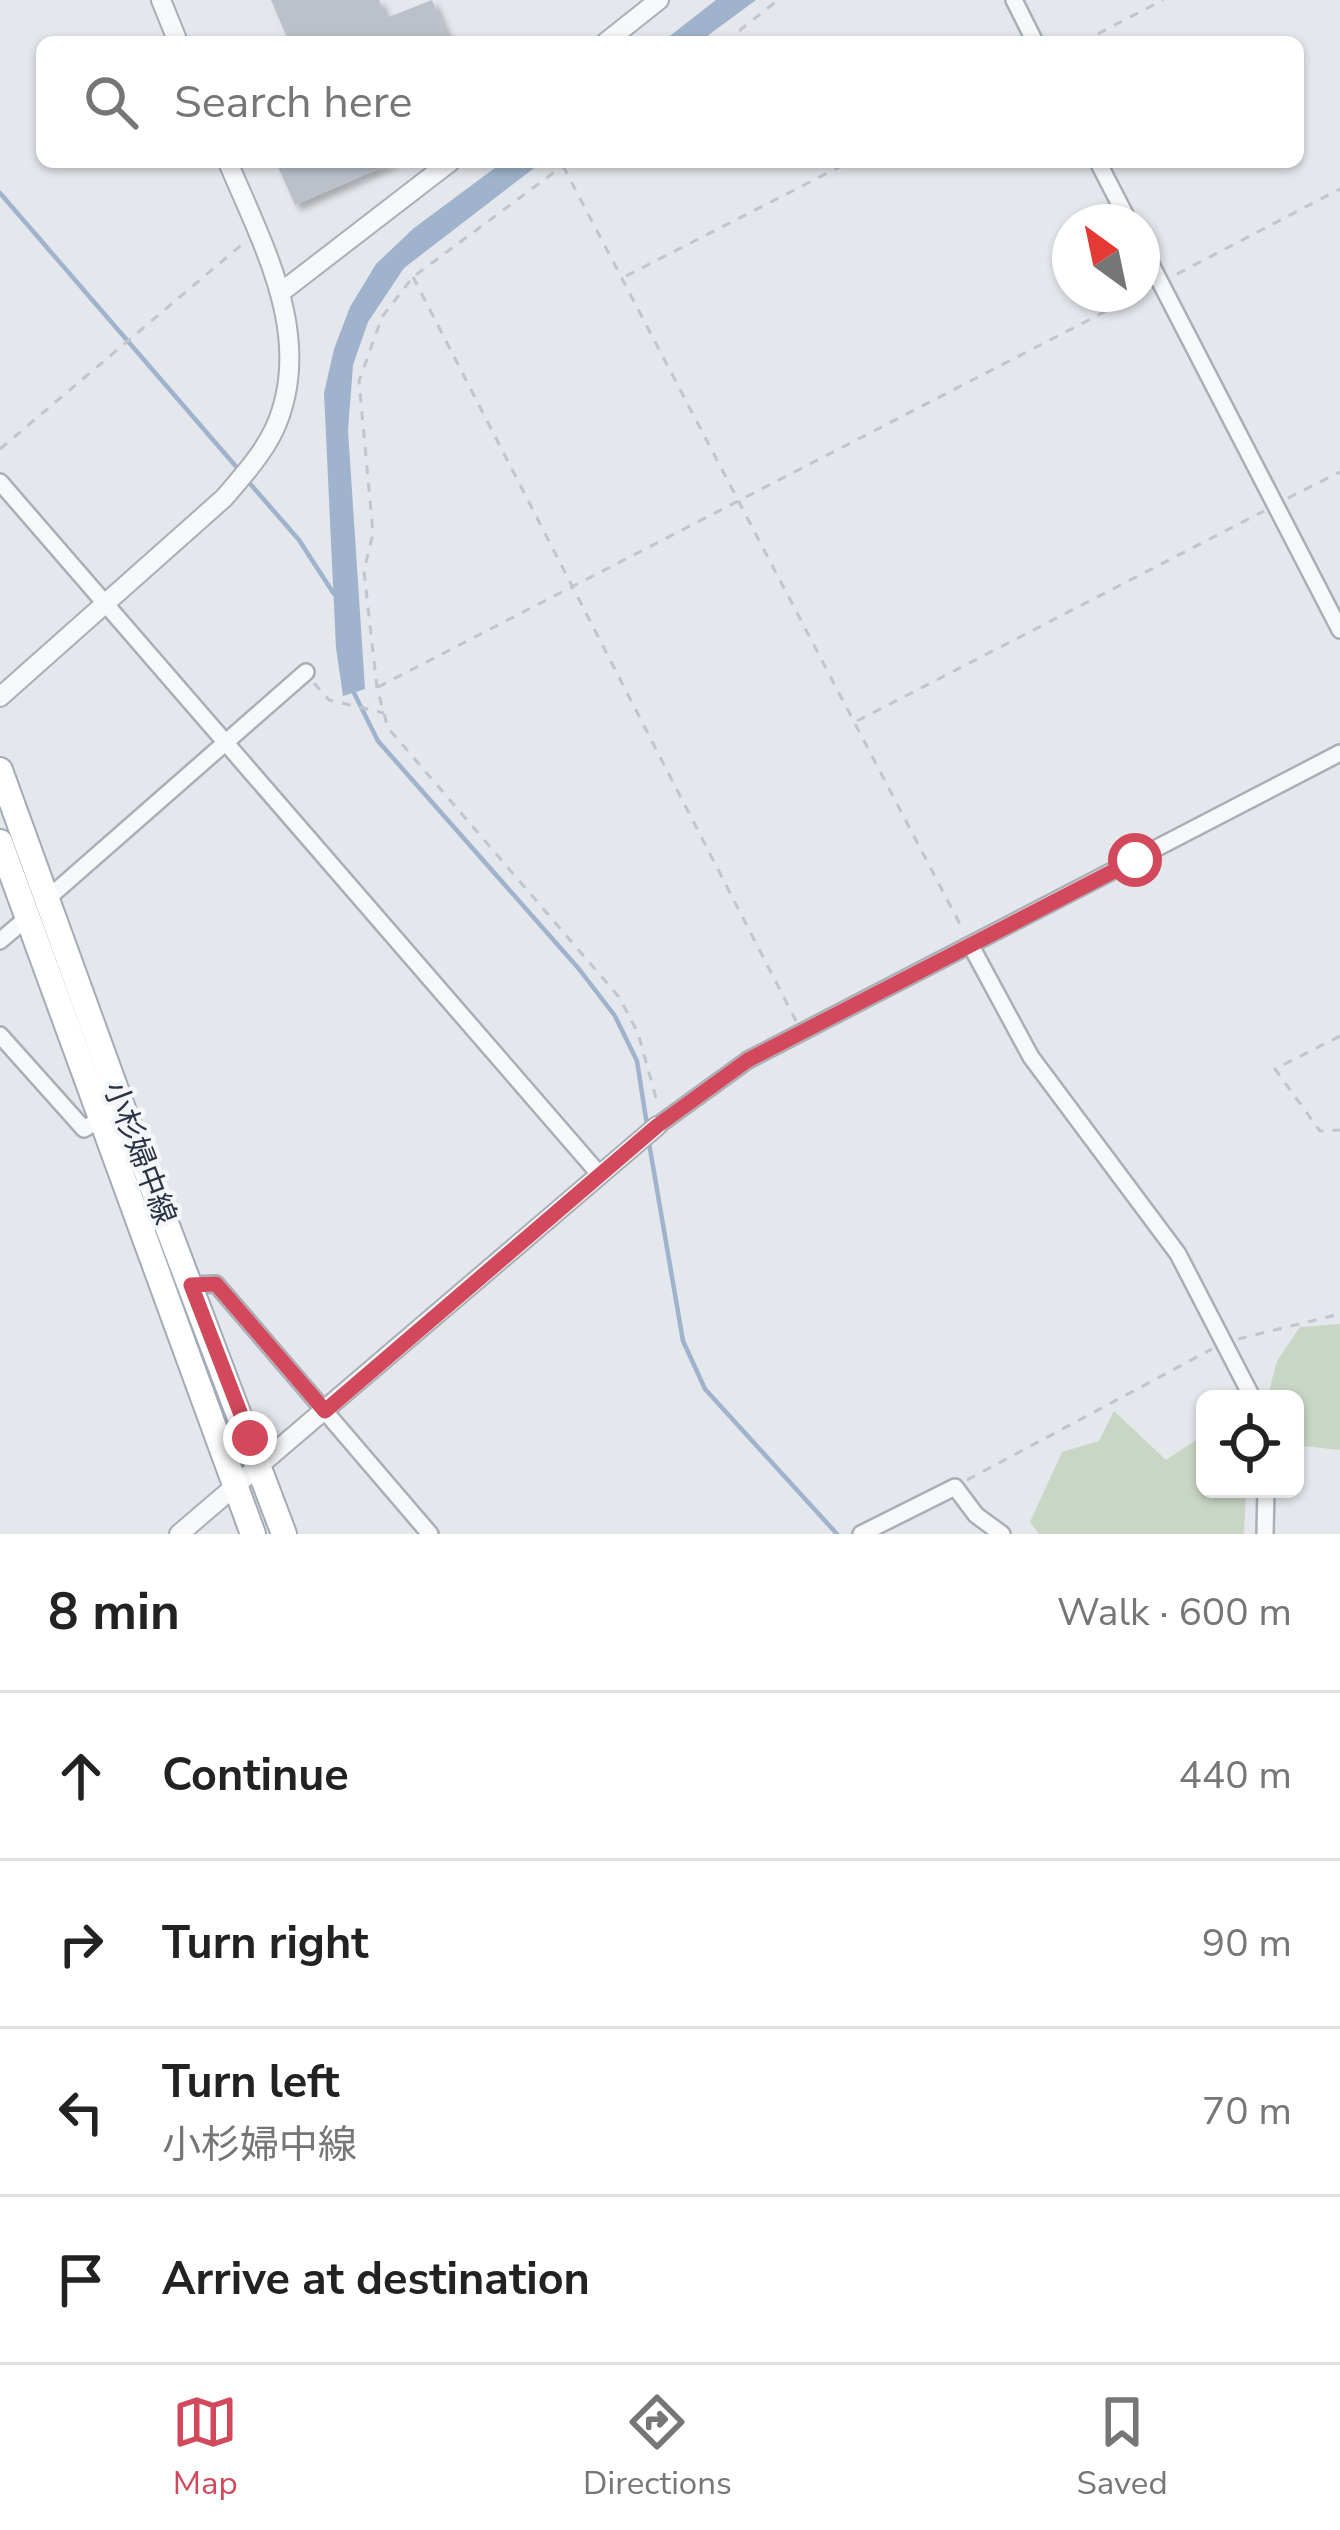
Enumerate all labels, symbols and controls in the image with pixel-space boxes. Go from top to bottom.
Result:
search box [36,36,1304,168]
icon: search [78,69,144,135]
text: Search here [174,72,413,133]
north arrow [1052,204,1160,312]
route start [1108,833,1162,887]
street label: 小杉婦中線 [94,1076,186,1231]
map controls [1196,1390,1304,1498]
button: locate [1196,1390,1304,1498]
route end [223,1411,277,1465]
text: 8 min [48,1577,180,1647]
text: Walk · 600 m [1057,1586,1292,1639]
icon: ahead [48,1743,114,1809]
text: Continue [162,1745,349,1806]
text: 440 m [1178,1749,1292,1802]
icon: right [48,1911,114,1977]
text: Turn right [162,1913,369,1974]
text: 90 m [1202,1917,1292,1970]
text: Turn left [162,2052,340,2113]
icon: left [48,2079,114,2145]
text: 70 m [1202,2085,1292,2138]
text: 小杉婦中線 [162,2119,357,2172]
icon: arrive [48,2247,114,2313]
text: Arrive at destination [162,2249,590,2310]
tab: Map [172,2389,238,2506]
tab: Directions [583,2389,732,2506]
tab: Saved [1076,2389,1168,2506]

